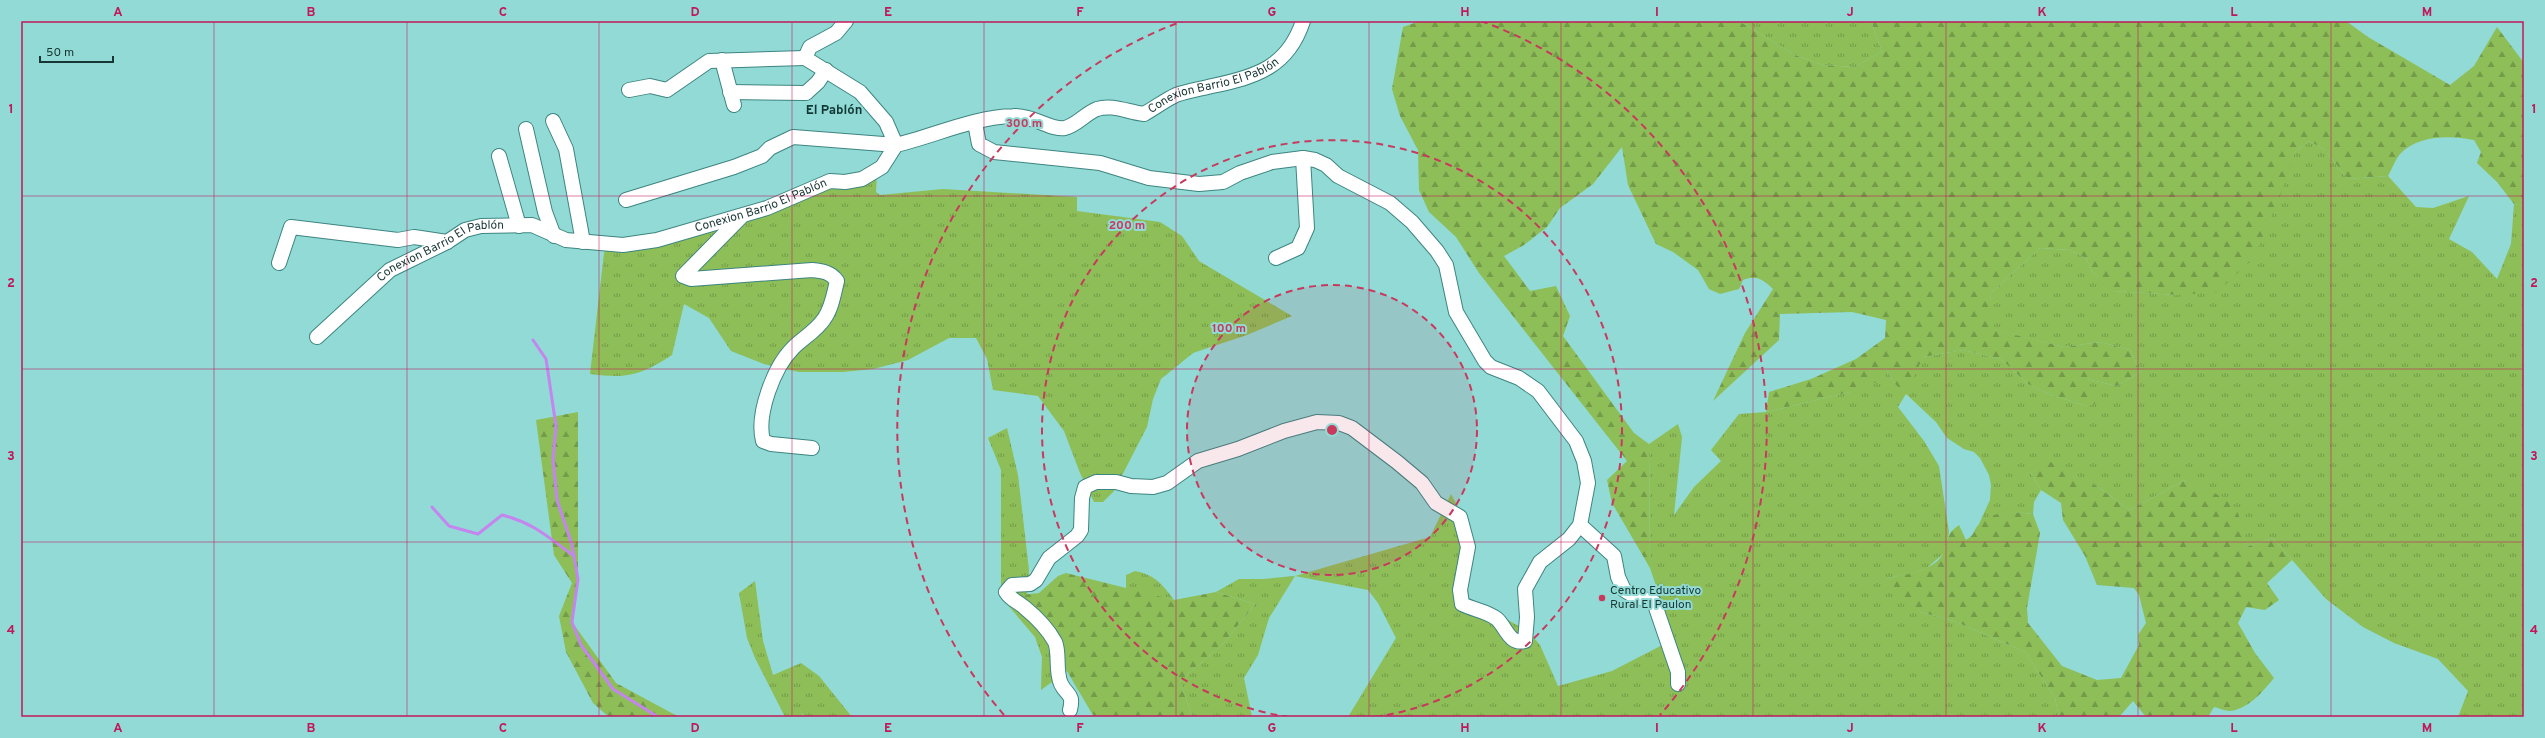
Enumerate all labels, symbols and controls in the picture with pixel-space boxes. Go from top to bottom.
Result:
text: A [113,5,123,21]
text: B [307,5,316,21]
text: C [499,5,507,21]
text: D [690,5,700,21]
text: E [884,5,892,21]
text: F [1076,5,1084,21]
text: G [1268,5,1277,21]
text: H [1460,5,1470,21]
text: I [1655,5,1659,21]
text: J [1846,5,1854,21]
text: K [2037,5,2047,21]
text: L [2230,5,2238,21]
text: M [2422,5,2432,21]
scale bar [40,38,113,64]
text: 50 m [46,45,74,61]
street label: Conexion Barrio El Pablón [1145,54,1283,118]
text: 1 [8,102,14,118]
text: 1 [2531,102,2537,118]
district label: El Pablón [806,103,862,119]
text: 300 m [1006,116,1042,132]
street label: Conexion Barrio El Pablón [693,175,830,237]
street label: Conexion Barrio El Pablón [374,218,504,286]
text: 200 m [1109,218,1145,234]
text: 2 [7,276,15,292]
text: 2 [2530,276,2538,292]
text: 100 m [1212,321,1246,337]
centre of rings [1325,423,1339,437]
text: 3 [7,449,15,465]
text: 3 [2530,449,2538,465]
place label: Centro Educativo Rural El Paulon [1610,583,1702,613]
marker: Centro Educativo Rural El Paulon [1597,593,1607,603]
text: 4 [7,623,15,639]
text: 4 [2530,623,2538,639]
text: A [113,721,123,737]
text: B [307,721,316,737]
text: C [499,721,507,737]
text: D [690,721,700,737]
text: E [884,721,892,737]
text: F [1076,721,1084,737]
text: G [1268,721,1277,737]
text: H [1460,721,1470,737]
text: I [1655,721,1659,737]
text: J [1846,721,1854,737]
text: K [2037,721,2047,737]
text: L [2230,721,2238,737]
text: M [2422,721,2432,737]

